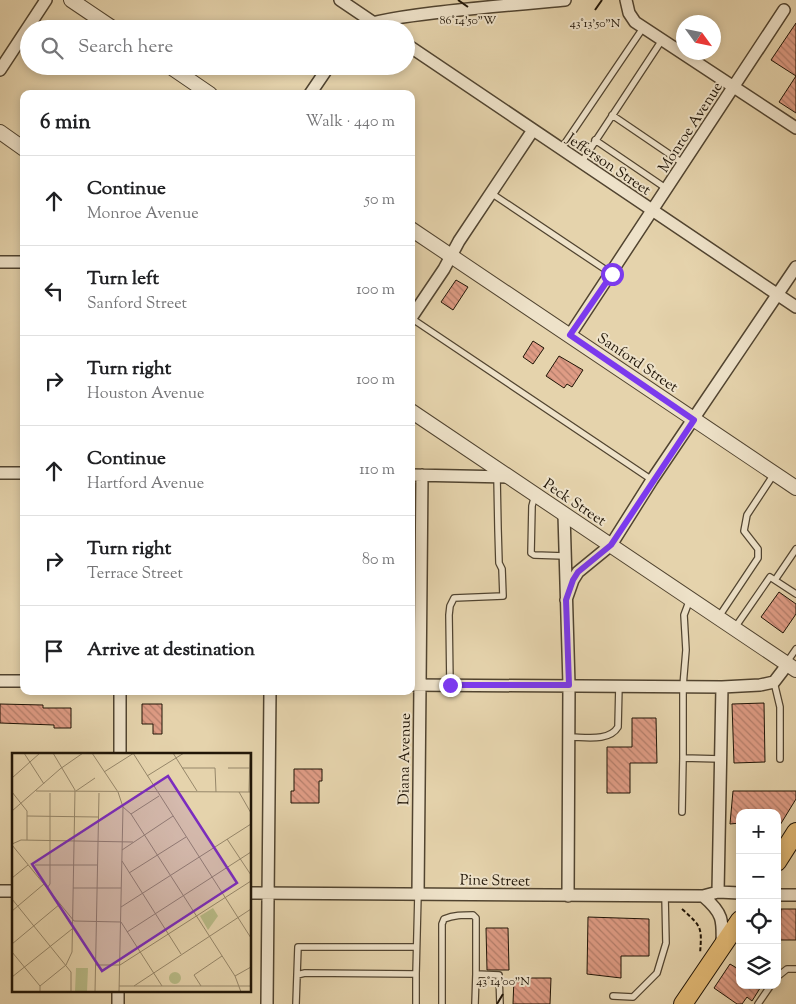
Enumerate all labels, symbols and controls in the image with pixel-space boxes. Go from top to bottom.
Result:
text: 86°14'50"W [440,12,497,30]
text: 43°13'50"N [570,15,621,33]
north arrow [676,15,721,60]
search box [20,20,415,75]
icon: search [38,34,66,62]
text: Search here [78,34,173,61]
street label: Monroe Avenue [654,78,729,177]
text: 6 min [40,108,91,138]
text: Walk · 440 m [306,111,395,134]
street label: Jefferson Street [561,129,655,201]
text: Continue [87,176,166,203]
icon: ahead [40,187,68,215]
text: 50 m [364,189,395,212]
text: Monroe Avenue [87,203,199,226]
route start [601,263,624,286]
text: Turn left [87,266,159,293]
icon: left [40,277,68,305]
text: 100 m [356,279,395,302]
text: Sanford Street [87,293,187,316]
street label: Sanford Street [592,328,682,398]
text: Turn right [87,356,171,383]
icon: right [40,367,68,395]
text: 100 m [356,369,395,392]
text: Houston Avenue [87,383,204,406]
text: Continue [87,446,166,473]
icon: ahead [40,457,68,485]
text: 110 m [359,459,395,482]
text: Hartford Avenue [87,473,204,496]
street label: Peck Street [539,475,610,532]
text: Turn right [87,536,171,563]
icon: right [40,547,68,575]
text: 80 m [362,549,395,572]
text: Terrace Street [87,563,183,586]
icon: arrive [40,637,68,665]
text: Arrive at destination [87,637,255,664]
route end [439,674,462,697]
street label: Diana Avenue [394,713,417,805]
inset map [12,753,251,992]
map controls [736,809,781,989]
button: + [736,809,781,854]
button: − [736,854,781,899]
street label: Pine Street [460,870,530,893]
button: locate [736,899,781,944]
button: layers [736,944,781,989]
text: 43°14'00"N [476,973,530,991]

